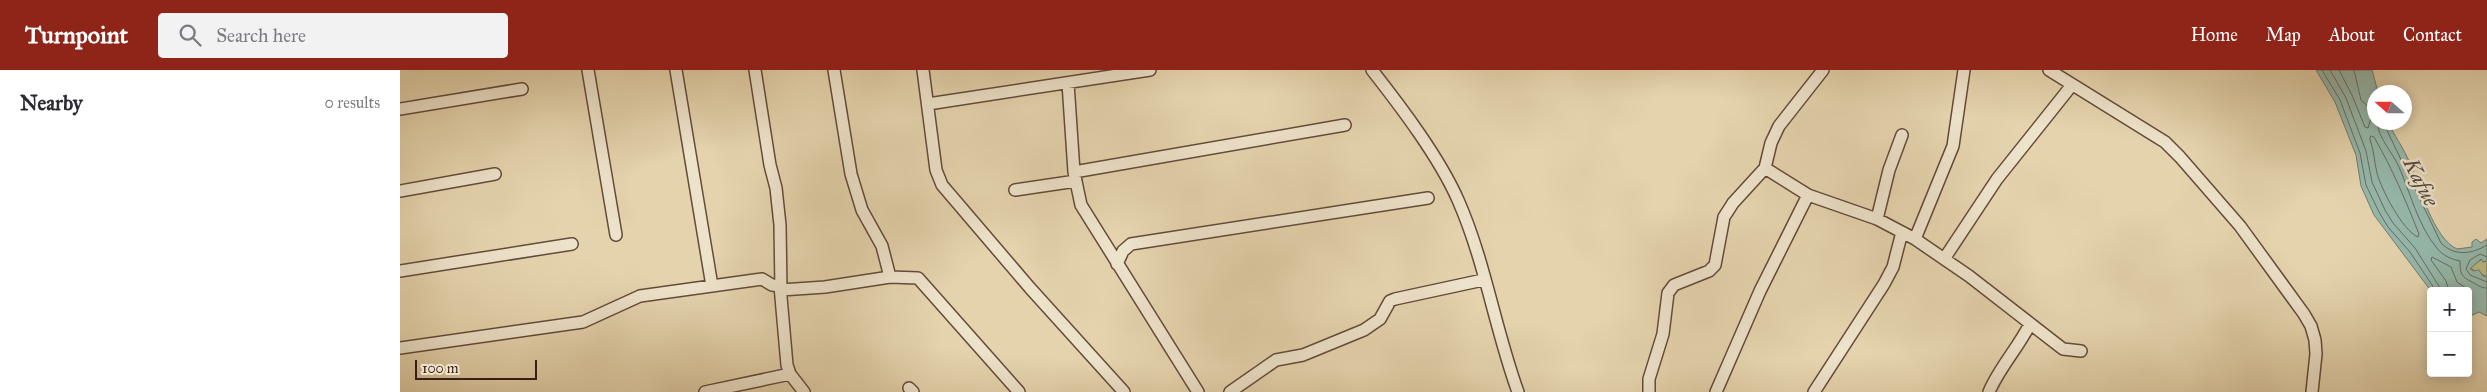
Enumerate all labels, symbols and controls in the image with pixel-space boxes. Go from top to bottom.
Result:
search box [158,13,508,58]
text: Turnpoint [25,20,128,50]
icon: search [176,21,204,49]
text: Search here [216,24,306,47]
text: Home [2191,24,2238,46]
text: Map [2266,24,2301,46]
text: About [2329,24,2375,46]
text: Contact [2403,24,2462,46]
north arrow [2367,85,2412,130]
text: Nearby [20,90,83,116]
text: 0 results [325,93,380,112]
water label: Kafue [2397,152,2445,212]
map controls [2427,287,2472,377]
button: + [2427,287,2472,332]
button: − [2427,332,2472,377]
scale bar [415,357,538,380]
text: 100 m [422,360,459,377]

